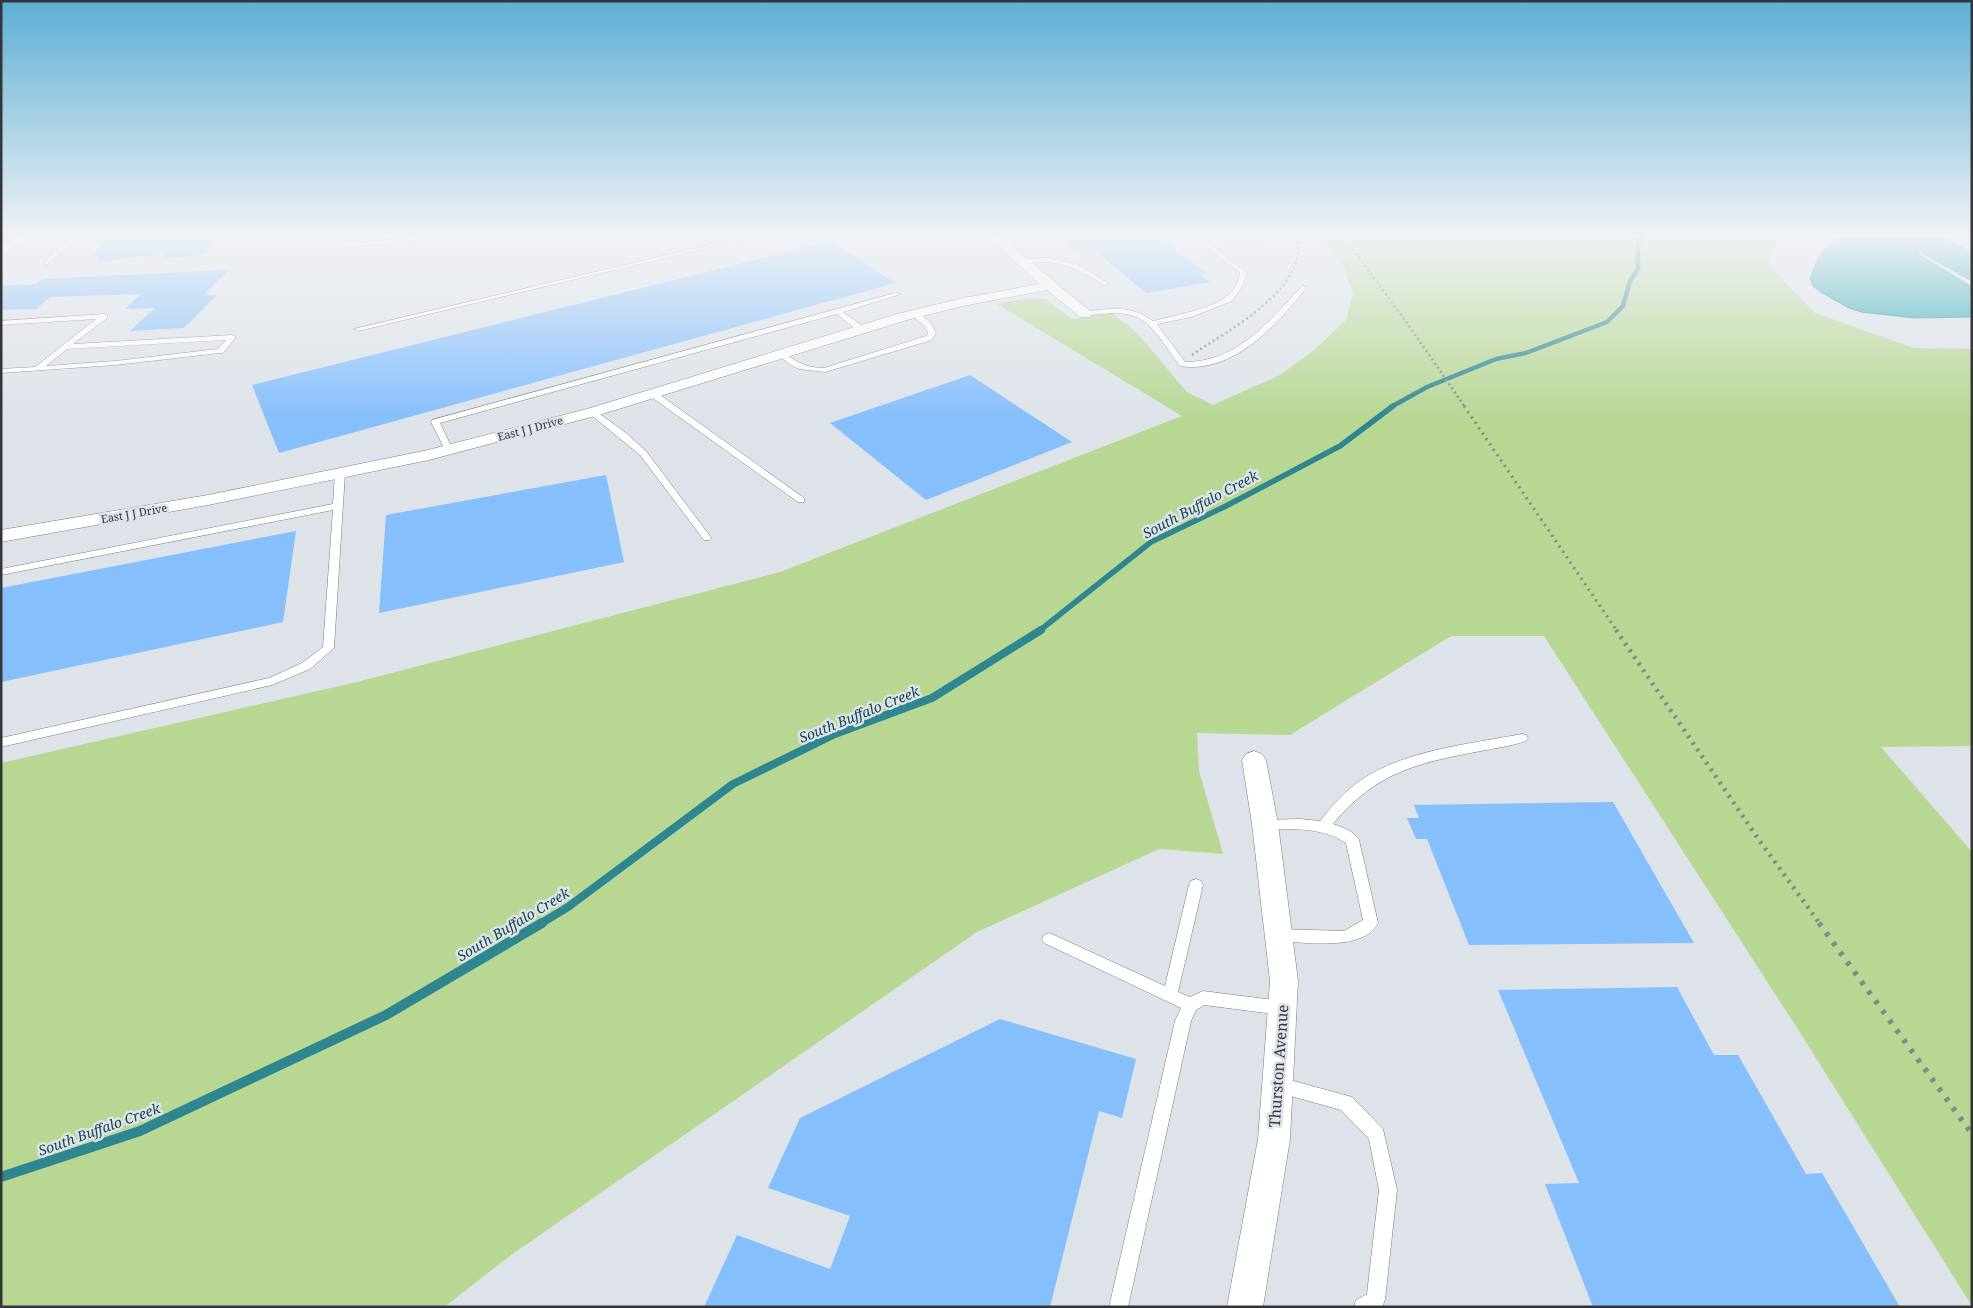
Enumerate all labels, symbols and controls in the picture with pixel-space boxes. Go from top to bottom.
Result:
street label: East J J Drive [496,412,565,444]
water label: South Buffalo Creek [1139,465,1262,542]
street label: East J J Drive [100,500,169,526]
water label: South Buffalo Creek [796,681,923,747]
water label: South Buffalo Creek [453,882,574,965]
street label: Thurston Avenue [1264,1004,1292,1128]
water label: South Buffalo Creek [35,1098,163,1160]

